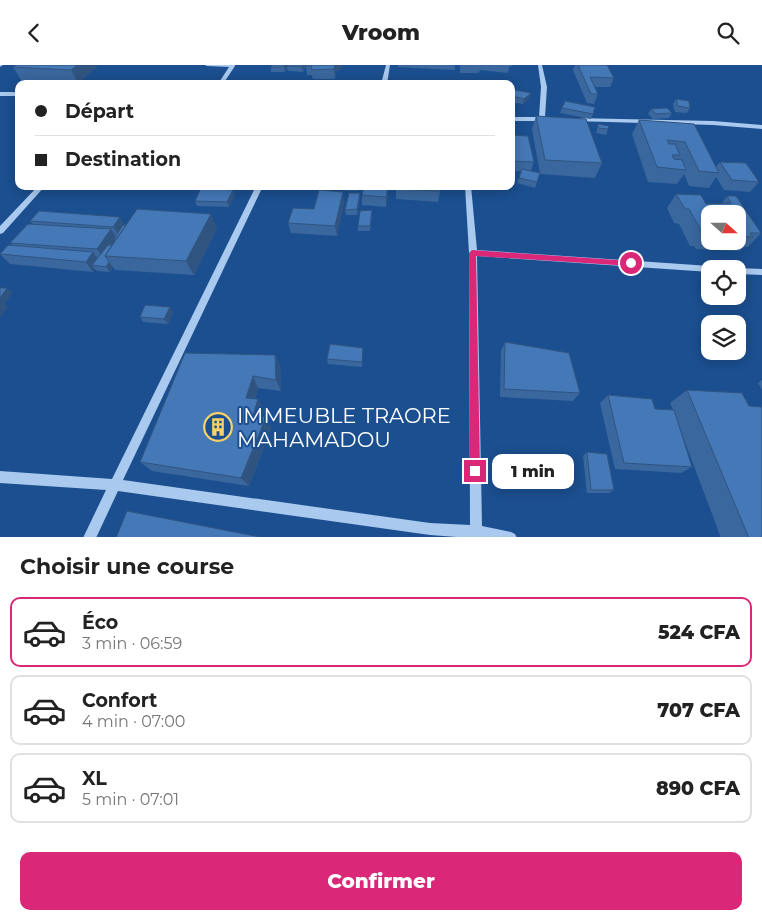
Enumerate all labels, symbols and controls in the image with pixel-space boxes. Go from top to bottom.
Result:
icon: back [20,19,48,47]
text: Vroom [342,19,420,46]
icon: search [714,19,742,47]
text: Départ [65,100,134,123]
text: Destination [65,148,181,171]
north arrow [701,205,746,250]
map controls [701,205,746,360]
route start [620,252,642,274]
button: locate [701,260,746,305]
button: layers [701,315,746,360]
place label: IMMEUBLE TRAORE MAHAMADOU [237,403,451,452]
building icon: IMMEUBLE TRAORE MAHAMADOU [203,412,233,442]
callout: 1 min [492,453,575,489]
route end [464,460,486,482]
text: 1 min [511,462,555,481]
text: Choisir une course [20,553,234,580]
icon: car [22,610,67,655]
text: Éco [82,611,118,634]
text: 524 CFA [658,621,740,644]
text: 3 min · 06:59 [82,634,182,653]
icon: car [22,688,67,733]
text: Confort [82,689,157,712]
text: 707 CFA [657,699,740,722]
text: 4 min · 07:00 [82,712,185,731]
icon: car [22,766,67,811]
text: XL [82,767,107,790]
text: 890 CFA [656,777,740,800]
text: 5 min · 07:01 [82,790,179,809]
button: Confirmer [20,852,742,910]

